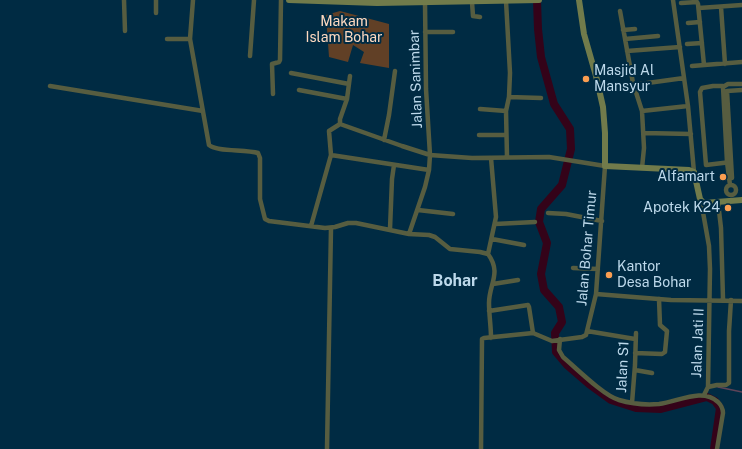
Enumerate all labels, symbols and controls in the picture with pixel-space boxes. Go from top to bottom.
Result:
park label: Makam Islam Bohar [305,14,383,46]
street label: Jalan Sanimbar [406,29,426,129]
place label: Masjid Al Mansyur [594,63,654,96]
marker: Masjid Al Mansyur [581,74,591,84]
place label: Alfamart [657,169,715,185]
marker: Alfamart [718,172,728,182]
street label: Jalan Bohar Timur [574,189,600,307]
place label: Apotek K24 [643,200,720,216]
marker: Apotek K24 [723,203,733,213]
place label: Kantor Desa Bohar [617,259,691,292]
marker: Kantor Desa Bohar [604,270,614,280]
district label: Bohar [432,271,478,291]
street label: Jalan Jati II [688,308,708,378]
street label: Jalan S1 [613,341,633,393]

